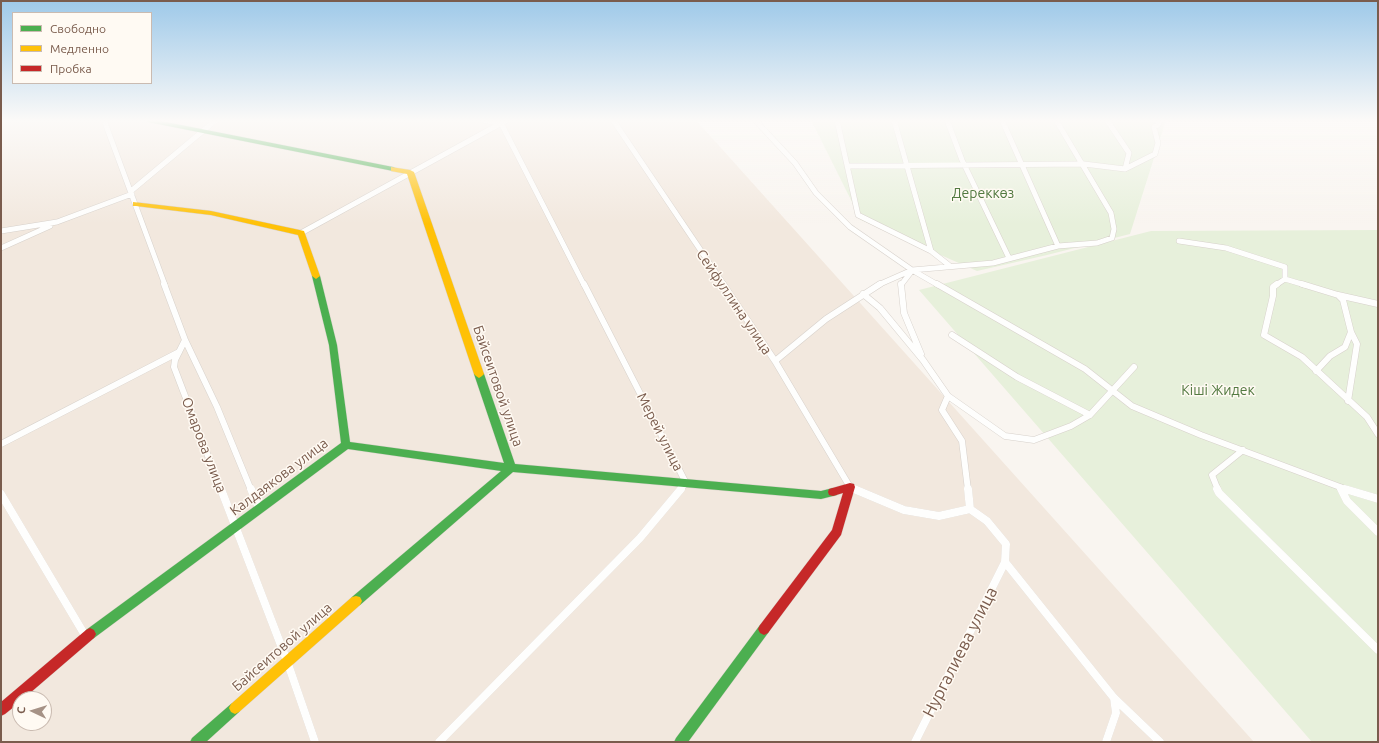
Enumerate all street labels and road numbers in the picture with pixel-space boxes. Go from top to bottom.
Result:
street label: Сейфуллина улица [693,246,775,358]
street label: Байсеитовой улица [469,323,527,449]
street label: Мерей улица [633,390,687,474]
street label: Омарова улица [178,395,230,495]
street label: Калдаякова улица [227,435,331,519]
street label: Нургалиева улица [918,583,1002,721]
street label: Байсеитовой улица [229,599,335,695]

